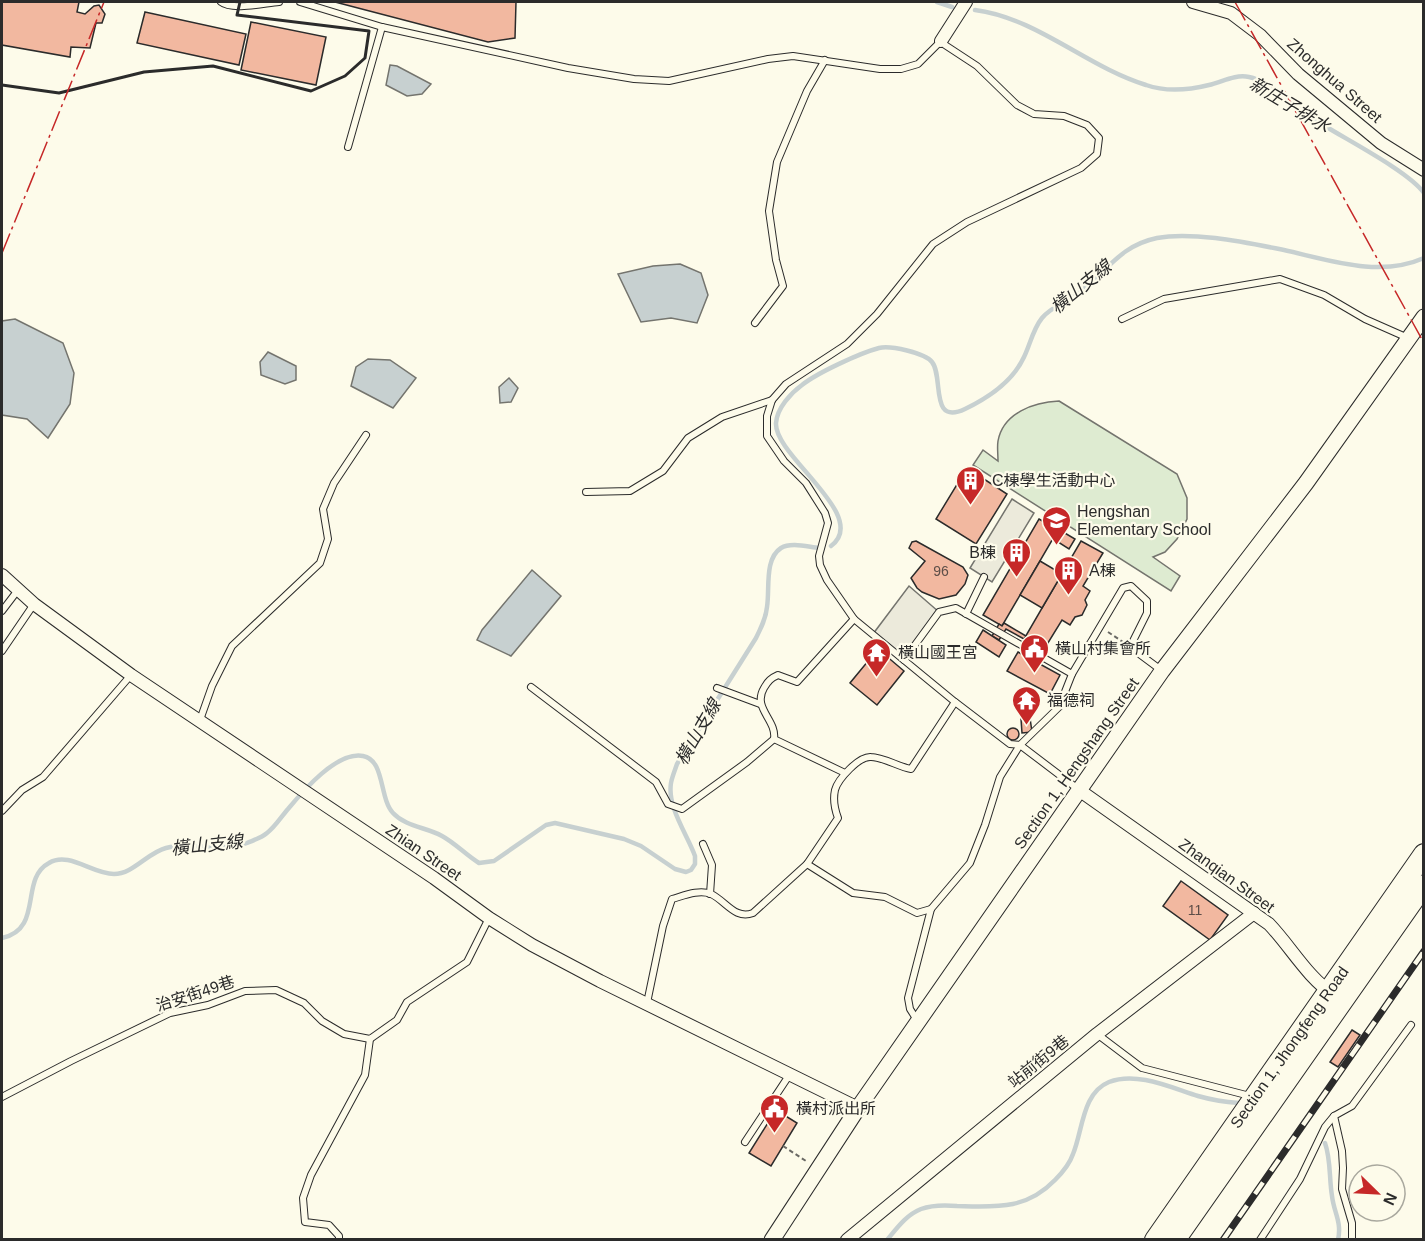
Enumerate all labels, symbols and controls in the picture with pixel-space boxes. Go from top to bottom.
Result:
street label: Zhonghua Street [1284,35,1386,126]
water label: 新庄子排水 [1246,73,1335,137]
water label: 橫山支線 [1047,255,1117,317]
building icon: C棟學生活動中心 [955,464,987,506]
place label: C棟學生活動中心 [992,472,1116,489]
place label: Hengshan Elementary School [1077,503,1211,538]
school or university icon: Hengshan Elementary School [1040,504,1072,546]
building icon: B棟 [1001,536,1033,578]
place label: B棟 [969,544,996,561]
building icon: A棟 [1052,554,1084,596]
place label: A棟 [1089,562,1116,579]
house number: 96 [933,563,949,579]
public building icon: 橫山村集會所 [1018,632,1050,674]
temple icon: 橫山國王宮 [861,636,893,678]
place label: 橫山村集會所 [1055,640,1151,657]
place label: 橫山國王宮 [898,644,978,661]
street label: Section 1, Hengshang Street [1011,674,1142,852]
temple icon: 福德祠 [1010,684,1042,726]
place label: 福德祠 [1047,692,1095,709]
water label: 橫山支線 [671,694,726,768]
street label: Zhian Street [383,821,465,884]
water label: 橫山支線 [170,831,246,859]
street label: Zhanqian Street [1176,835,1278,916]
house number: 11 [1188,902,1202,918]
street label: Section 1, Jhongfeng Road [1227,963,1352,1131]
street label: 治安街49巷 [154,973,237,1014]
street label: 站前街9巷 [1005,1032,1072,1091]
public building icon: 橫村派出所 [759,1092,791,1134]
place label: 橫村派出所 [796,1100,876,1117]
north arrow [1347,1163,1407,1223]
text: N [1380,1190,1400,1208]

